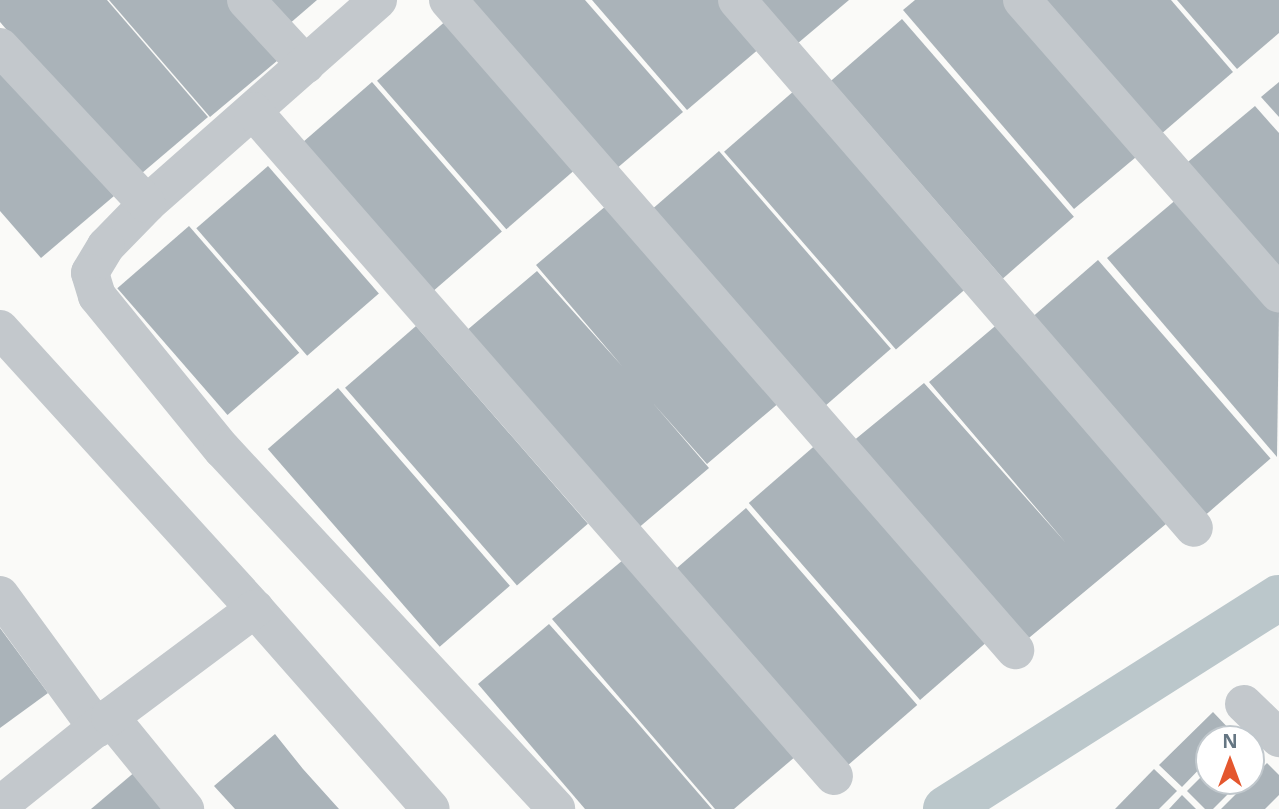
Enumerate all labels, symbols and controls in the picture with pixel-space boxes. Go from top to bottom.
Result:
north arrow [1195,725,1265,795]
text: N [1222,728,1238,754]

